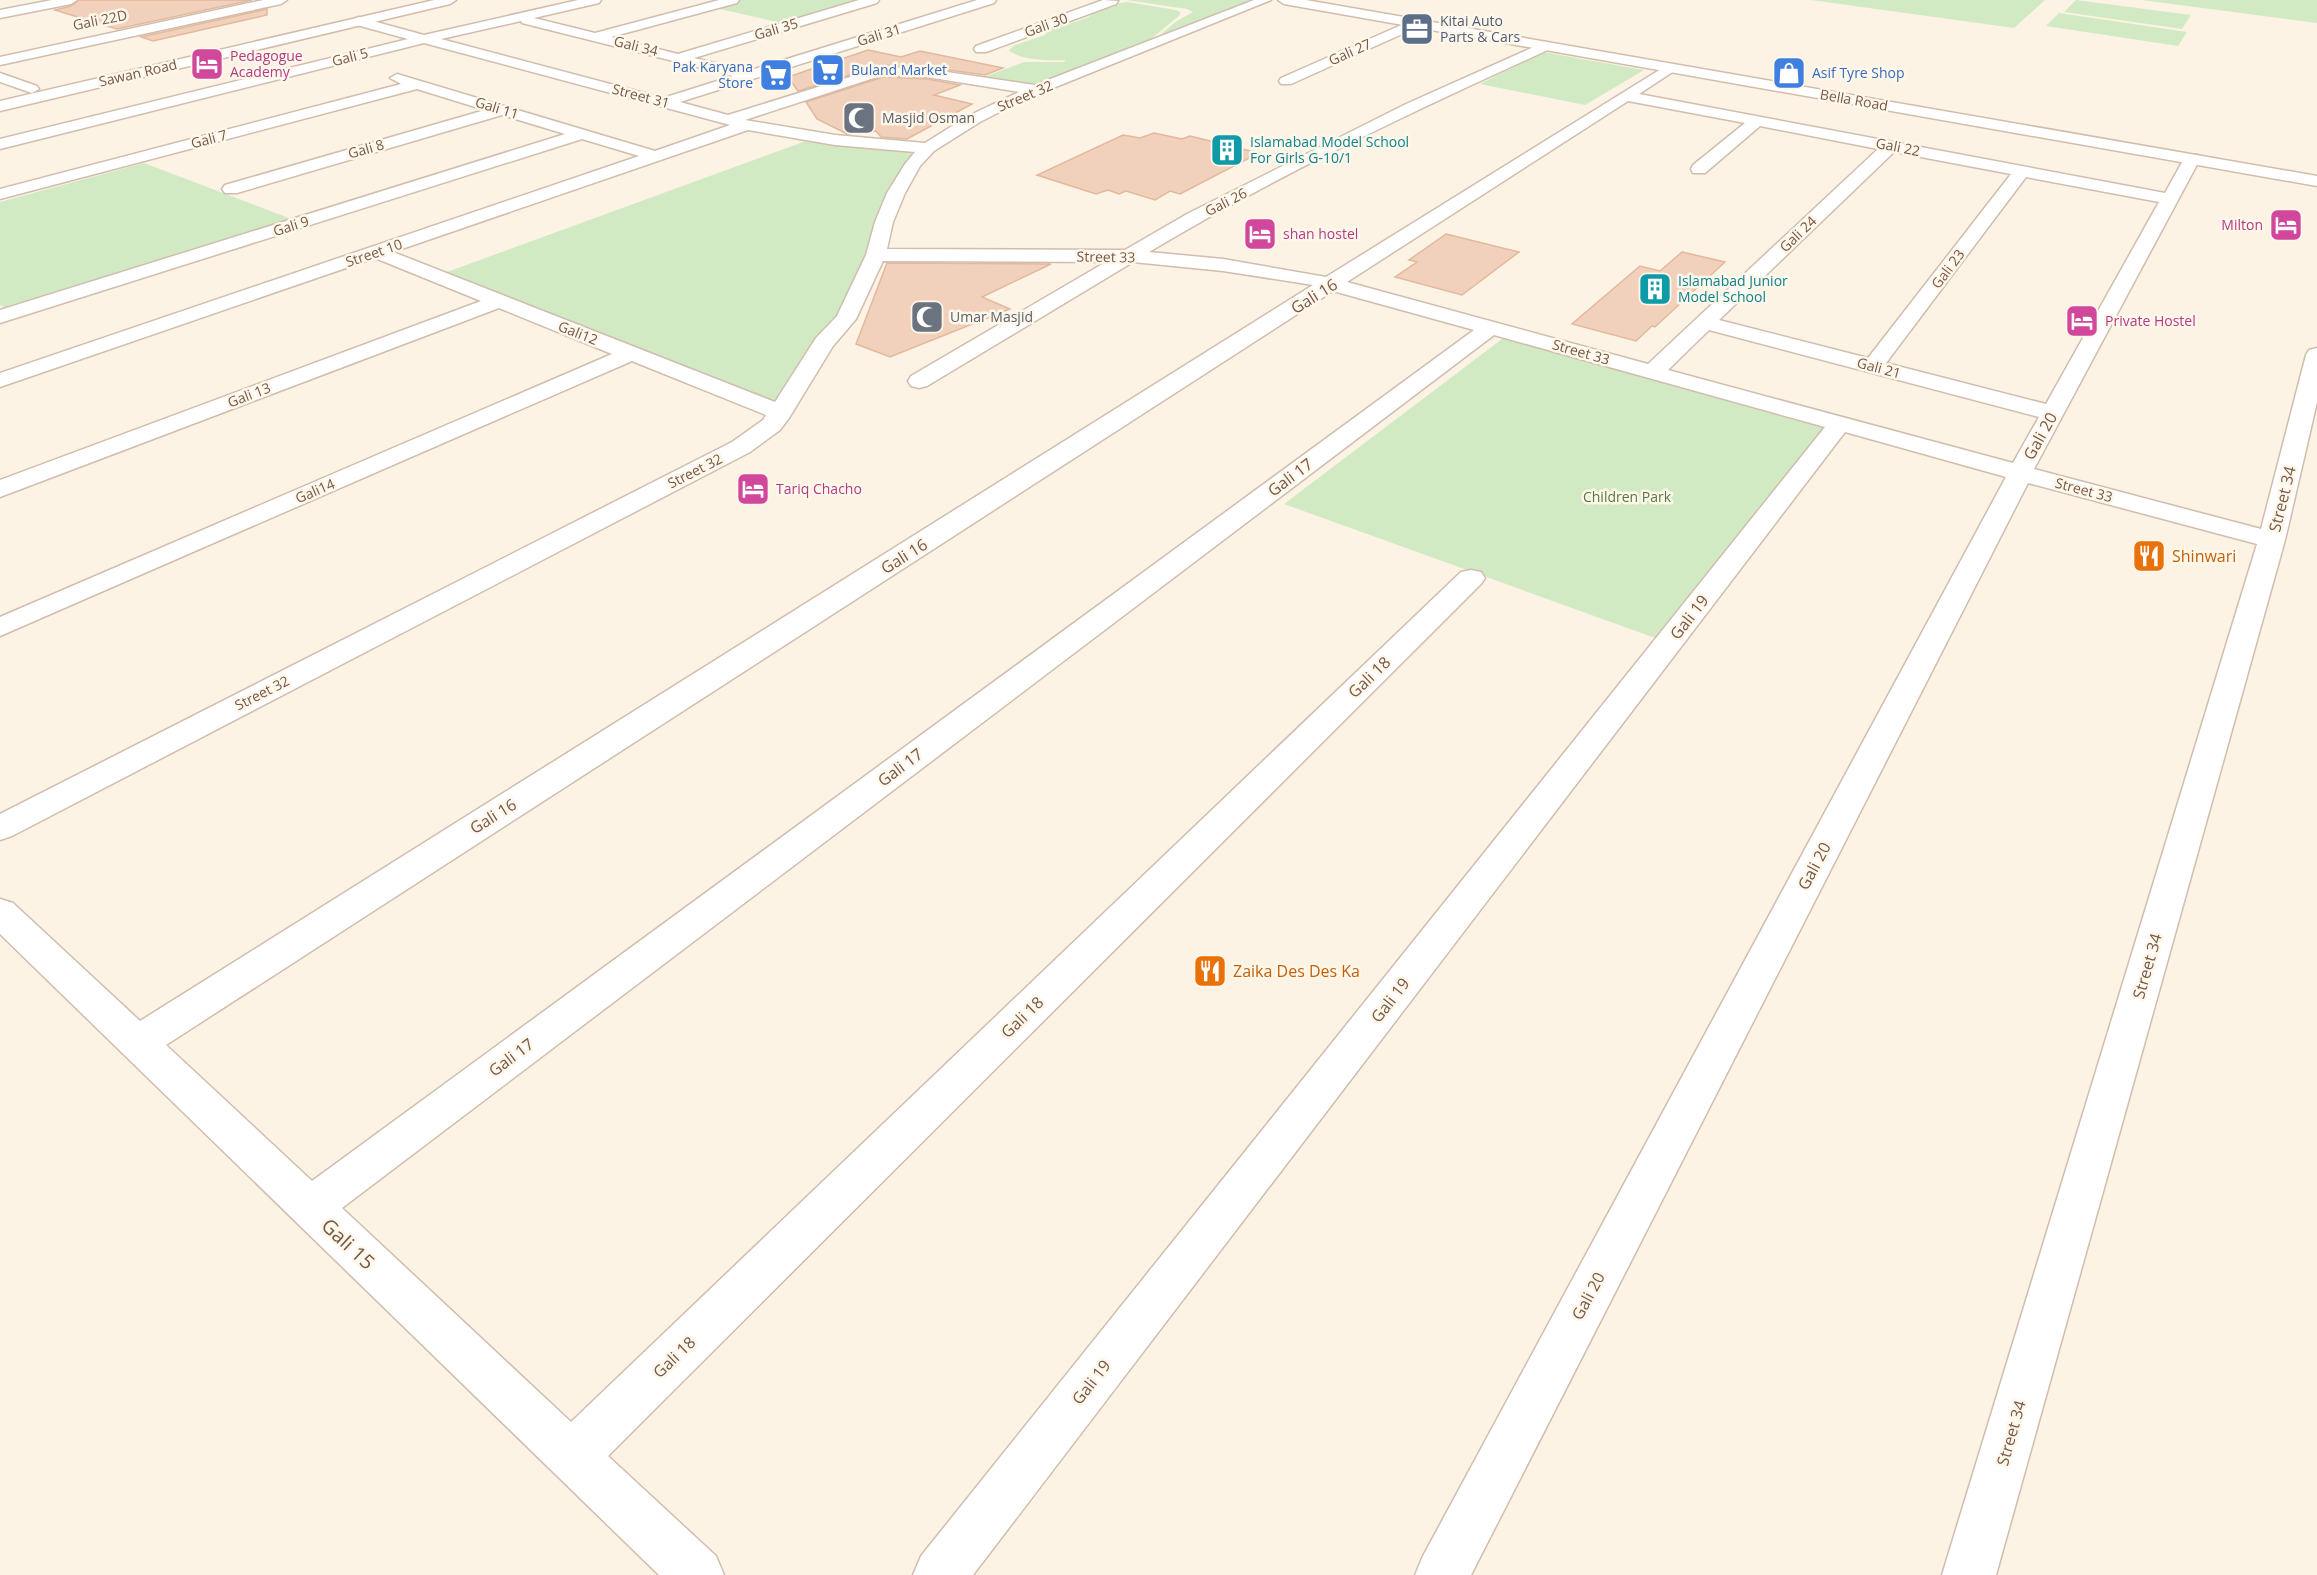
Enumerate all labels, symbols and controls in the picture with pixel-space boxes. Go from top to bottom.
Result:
street label: Gali 22D [71,5,129,34]
street label: Gali 30 [1022,8,1070,41]
office icon: Kitai Auto Parts & Cars [1399,11,1435,47]
place label: Kitai Auto Parts & Cars [1440,11,1520,46]
street label: Gali 35 [752,13,800,44]
street label: Gali 31 [855,19,903,50]
street label: Gali 34 [612,31,660,60]
street label: Gali 27 [1326,34,1374,69]
street label: Gali 5 [330,43,370,70]
hotel icon: Pedagogue Academy [189,46,225,82]
place label: Pedagogue Academy [230,46,303,81]
supermarket icon: Buland Market [810,52,846,88]
street label: Sawan Road [97,54,179,91]
shop icon: Asif Tyre Shop [1771,55,1807,91]
place label: Pak Karyana Store [673,57,753,92]
supermarket icon: Pak Karyana Store [758,57,794,93]
place label: Buland Market [851,60,947,79]
place label: Asif Tyre Shop [1812,63,1905,82]
street label: Street 32 [994,75,1056,116]
street label: Street 31 [610,79,672,112]
street label: Bella Road [1819,84,1890,115]
street label: Gali 11 [473,92,521,123]
mosque icon: Masjid Osman [841,100,877,136]
place label: Masjid Osman [882,108,975,127]
street label: Gali 7 [189,125,229,152]
building icon: Islamabad Model School For Girls G-10/1 [1209,132,1245,168]
place label: Islamabad Model School For Girls G-10/1 [1250,132,1409,167]
street label: Gali 22 [1874,133,1922,160]
street label: Gali 8 [346,134,386,163]
street label: Gali 26 [1202,183,1250,220]
hotel icon: Milton [2268,207,2304,243]
street label: Gali 9 [271,211,311,240]
street label: Gali 24 [1775,211,1820,256]
place label: Milton [2221,215,2263,234]
hotel icon: shan hostel [1242,216,1278,252]
place label: shan hostel [1283,224,1358,243]
street label: Street 10 [343,234,405,271]
street label: Gali 23 [1927,245,1969,292]
street label: Street 33 [1076,246,1136,267]
building icon: Islamabad Junior Model School [1637,271,1673,307]
place label: Islamabad Junior Model School [1678,271,1788,306]
street label: Gali 16 [1287,273,1341,319]
mosque icon: Umar Masjid [909,299,945,335]
hotel icon: Private Hostel [2064,303,2100,339]
place label: Umar Masjid [950,307,1033,326]
place label: Private Hostel [2105,311,2196,330]
street label: Gali12 [556,316,601,349]
street label: Street 33 [1550,334,1612,369]
street label: Gali 21 [1855,353,1903,382]
street label: Gali 13 [225,378,273,411]
street label: Gali 20 [2018,408,2062,464]
street label: Street 32 [664,449,725,492]
street label: Gali 17 [1263,453,1317,501]
street label: Street 34 [2263,464,2301,534]
hotel icon: Tariq Chacho [735,471,771,507]
street label: Street 33 [2053,473,2115,506]
street label: Gali14 [292,474,337,507]
place label: Tariq Chacho [776,479,862,498]
park label: Children Park [1583,487,1672,506]
street label: Gali 16 [877,533,931,579]
restaurant icon: Shinwari [2131,538,2167,574]
place label: Shinwari [2172,545,2236,567]
street label: Gali 19 [1665,590,1713,644]
street label: Gali 18 [1343,651,1395,703]
street label: Street 32 [231,671,292,714]
street label: Gali 17 [873,743,927,791]
street label: Gali 16 [466,793,520,839]
street label: Gali 20 [1792,838,1836,894]
street label: Street 34 [2127,931,2167,1001]
restaurant icon: Zaika Des Des Ka [1192,953,1228,989]
place label: Zaika Des Des Ka [1233,960,1360,982]
street label: Gali 19 [1366,973,1414,1027]
street label: Gali 18 [996,991,1048,1043]
street label: Gali 17 [484,1033,538,1081]
street label: Gali 15 [316,1212,381,1275]
street label: Gali 20 [1566,1268,1610,1324]
street label: Gali 18 [648,1331,700,1383]
street label: Gali 19 [1067,1355,1115,1409]
street label: Street 34 [1991,1398,2031,1468]

